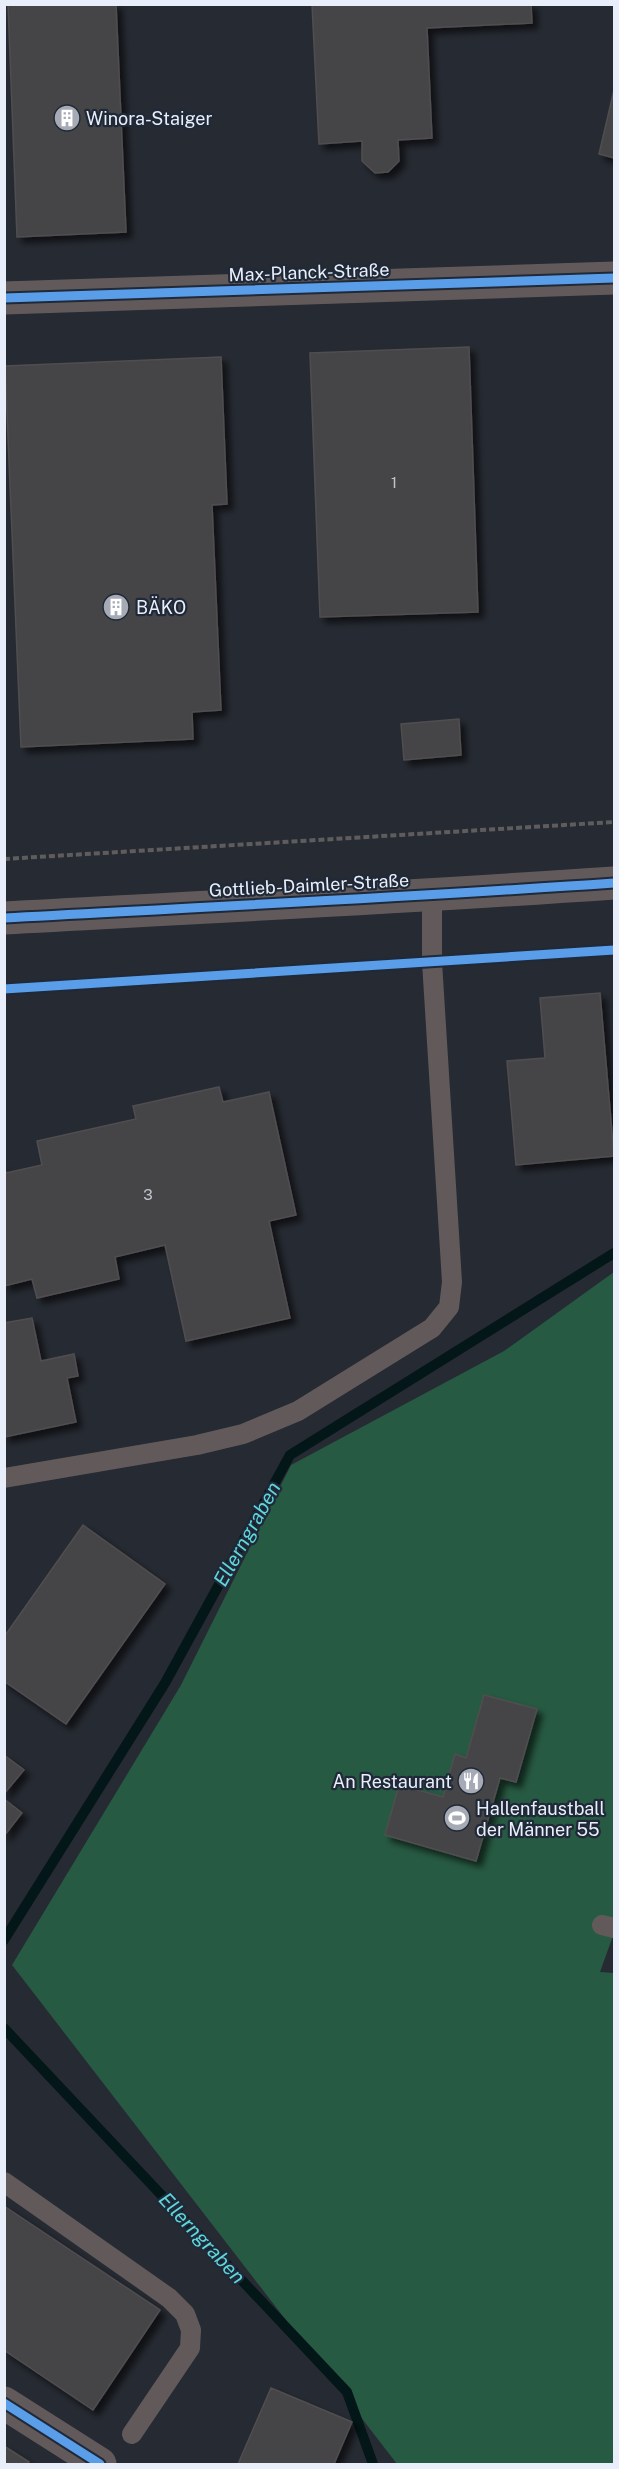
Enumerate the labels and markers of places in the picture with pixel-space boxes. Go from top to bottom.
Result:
building icon: Winora-Staiger [52,103,82,133]
place label: Winora-Staiger [86,108,213,129]
building icon: BÄKO [101,592,131,622]
place label: BÄKO [136,596,186,618]
restaurant icon: An Restaurant [456,1766,486,1796]
place label: An Restaurant [332,1771,452,1792]
place label: Hallenfaustball der Männer 55 [476,1798,605,1840]
sports icon: Hallenfaustball der Männer 55 [442,1803,472,1833]

